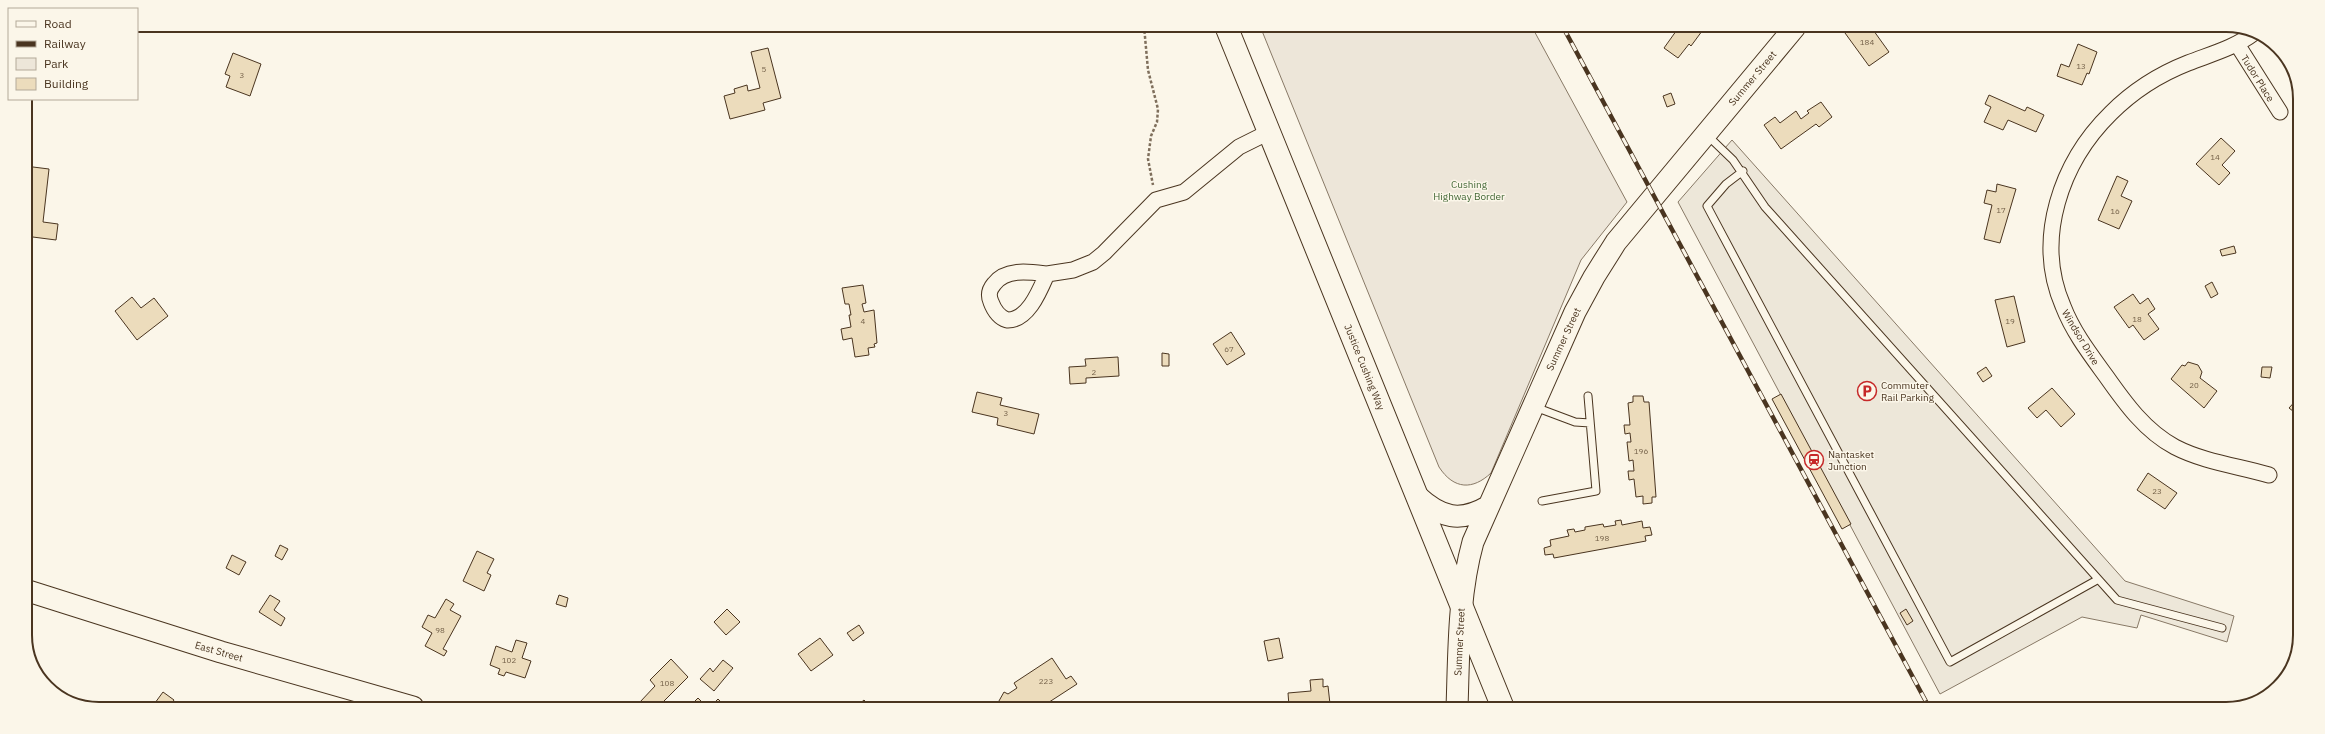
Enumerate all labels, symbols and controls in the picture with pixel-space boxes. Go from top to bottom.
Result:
legend [8,8,138,100]
text: Road [44,16,72,31]
text: Railway [44,36,86,51]
house number: 184 [1860,37,1874,47]
street label: Summer Street [1726,48,1779,109]
street label: Tudor Place [2238,52,2277,105]
text: Park [44,56,69,71]
house number: 13 [2076,61,2086,71]
house number: 5 [762,64,767,74]
house number: 3 [240,70,245,80]
text: Building [44,76,89,91]
house number: 14 [2210,152,2220,162]
park label: Cushing Highway Border [1433,178,1505,203]
house number: 17 [1996,205,2006,215]
house number: 16 [2110,206,2120,216]
street label: Summer Street [1543,305,1584,373]
street label: Windsor Drive [2059,307,2103,368]
house number: 18 [2132,314,2142,324]
house number: 4 [861,316,866,326]
house number: 19 [2005,316,2015,326]
street label: Justice Cushing Way [1341,322,1388,412]
house number: 67 [1224,344,1234,354]
house number: 2 [1092,367,1097,377]
place label: Commuter Rail Parking [1881,379,1935,404]
parking icon: Commuter Rail Parking [1856,380,1878,402]
house number: 20 [2189,380,2199,390]
house number: 3 [1004,408,1009,418]
house number: 196 [1634,446,1648,456]
place label: Nantasket Junction [1828,448,1874,473]
station icon: Nantasket Junction [1803,449,1825,471]
house number: 23 [2152,486,2162,496]
house number: 198 [1595,533,1609,543]
street label: Summer Street [1451,607,1468,676]
house number: 98 [435,625,445,635]
street label: East Street [193,638,245,665]
house number: 102 [502,655,516,665]
house number: 223 [1039,676,1053,686]
house number: 108 [660,678,674,688]

